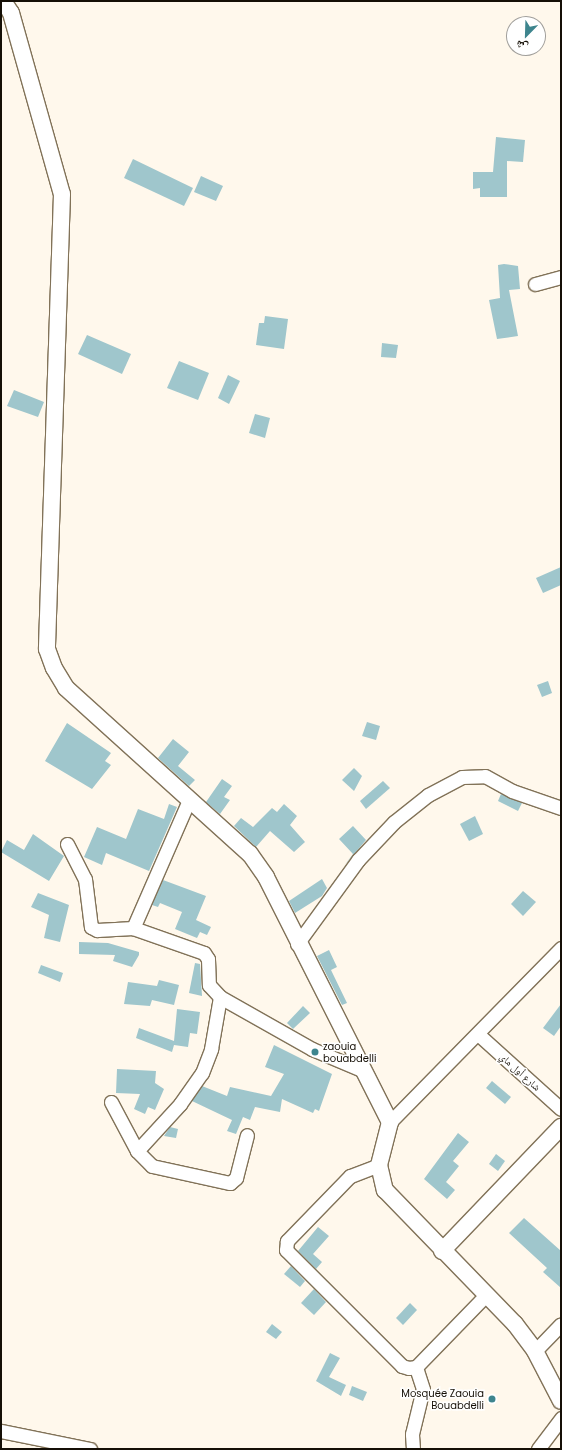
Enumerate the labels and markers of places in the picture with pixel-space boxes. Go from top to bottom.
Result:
place label: zaouia bouabdelli [323,1040,376,1064]
marker: zaouia bouabdelli [310,1047,320,1057]
place label: Mosquée Zaouia Bouabdelli [401,1387,484,1410]
marker: Mosquée Zaouia Bouabdelli [487,1394,497,1404]

